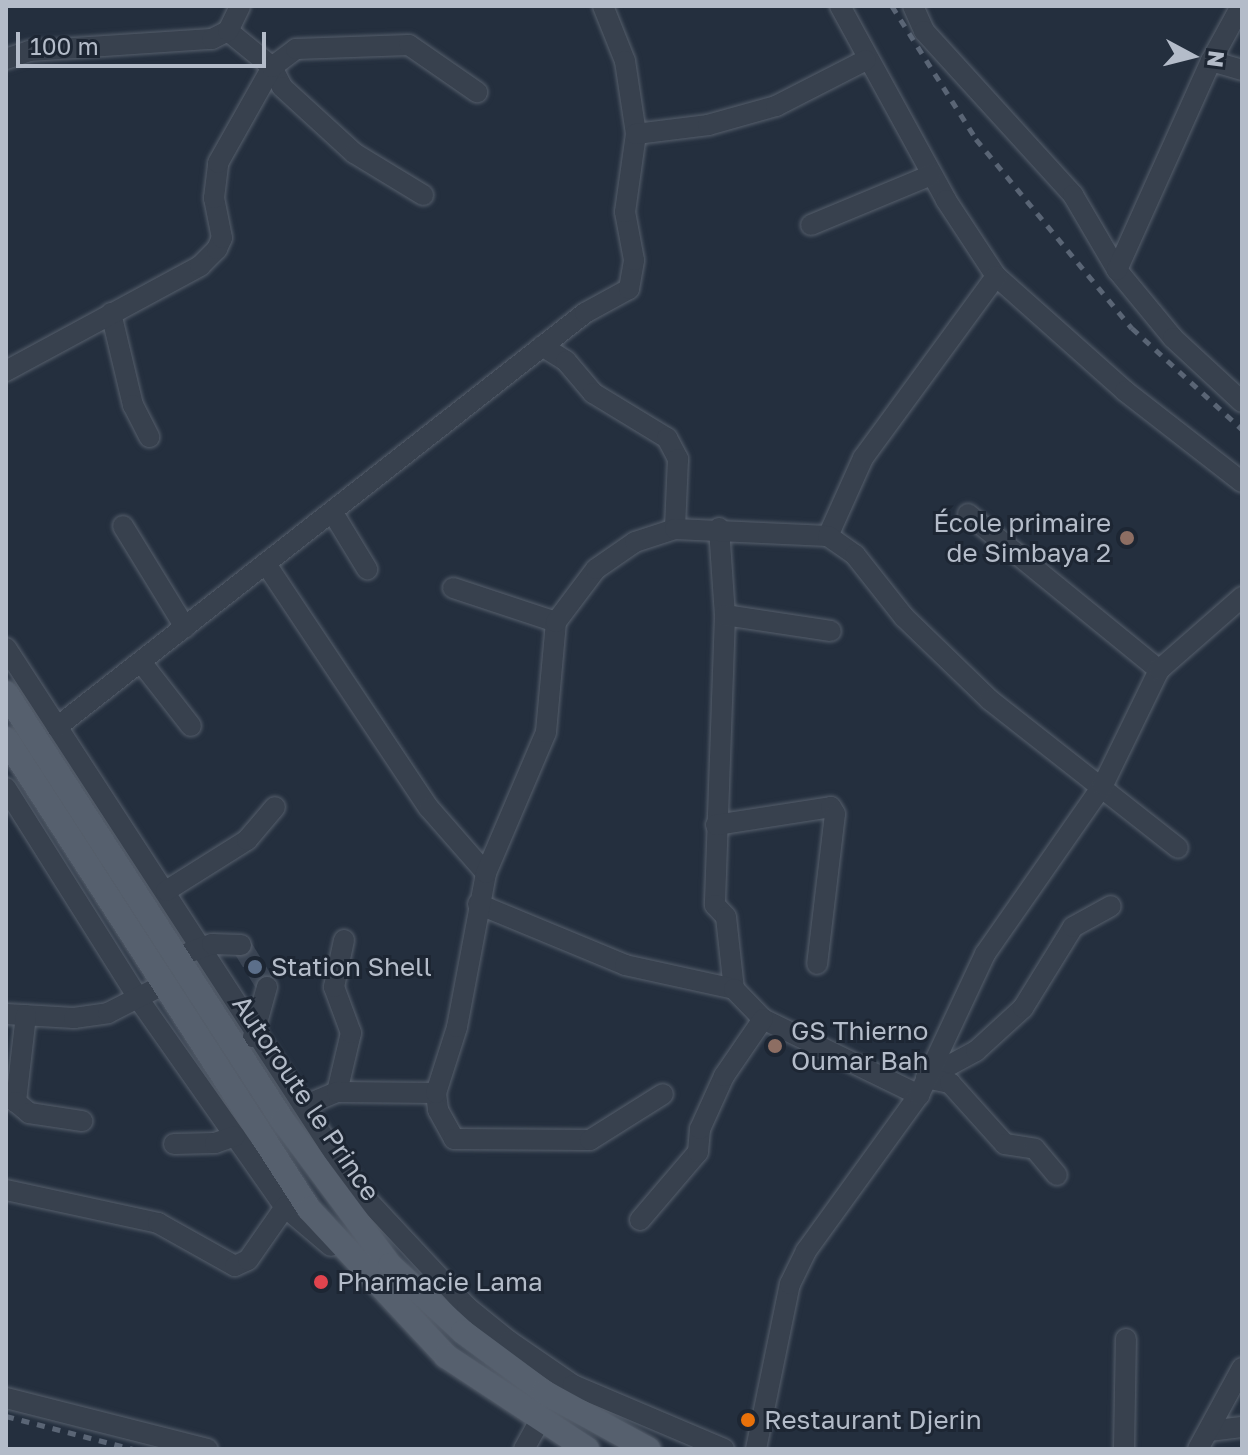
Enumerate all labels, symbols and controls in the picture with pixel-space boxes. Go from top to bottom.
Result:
scale bar [20,16,270,66]
north arrow [1152,16,1232,96]
text: 100 m [30,31,99,60]
text: N [1202,49,1231,69]
place label: École primaire de Simbaya 2 [933,507,1111,568]
marker: École primaire de Simbaya 2 [1118,529,1136,547]
place label: Station Shell [271,951,432,983]
marker: Station Shell [246,958,264,976]
street label: Autoroute le Prince [226,989,386,1207]
place label: GS Thierno Oumar Bah [791,1015,928,1076]
marker: GS Thierno Oumar Bah [766,1037,784,1055]
place label: Pharmacie Lama [337,1266,543,1298]
marker: Pharmacie Lama [312,1273,330,1291]
place label: Restaurant Djerin [764,1404,982,1436]
marker: Restaurant Djerin [739,1411,757,1429]

